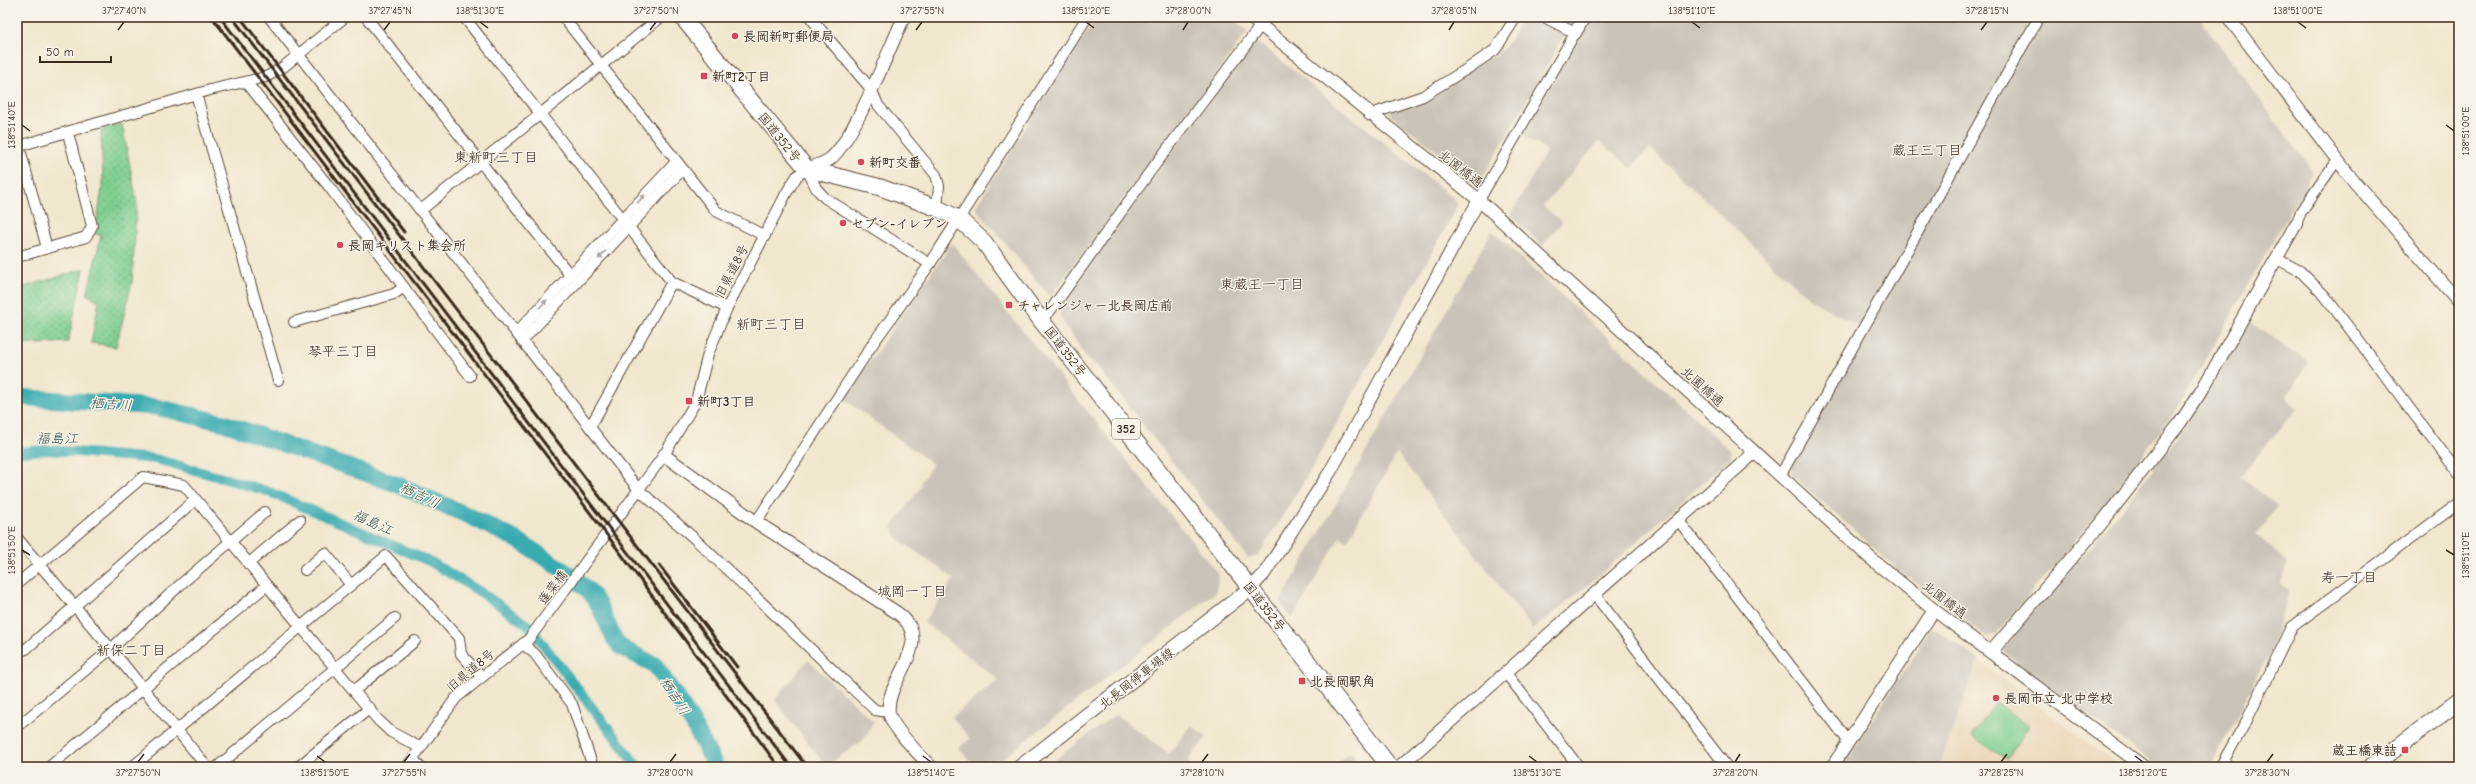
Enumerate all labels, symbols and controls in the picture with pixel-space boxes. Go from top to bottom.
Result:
text: 37°27'40"N [102,5,146,17]
text: 37°27'45"N [368,5,412,17]
text: 138°51'30"E [456,5,504,17]
text: 37°27'50"N [634,5,679,17]
text: 37°27'55"N [900,5,944,17]
text: 138°51'20"E [1062,5,1110,17]
text: 37°28'00"N [1165,5,1211,17]
text: 37°28'05"N [1431,5,1477,17]
text: 138°51'10"E [1669,5,1715,17]
text: 37°28'15"N [1965,5,2009,17]
text: 138°51'00"E [2274,5,2322,17]
place label: 長岡新町郵便局 [743,29,834,44]
marker: 長岡新町郵便局 [730,31,740,41]
scale bar [40,38,111,64]
text: 50 m [46,45,74,59]
place label: 新町2丁目 [712,69,770,84]
marker: 新町2丁目 [699,71,709,81]
text: 138°51'40"E [6,101,18,149]
text: 138°51'00"E [2460,107,2472,155]
street label: 国道352号 [755,109,804,165]
district label: 蔵王三丁目 [1892,142,1962,159]
street label: 北園橋通 [1436,146,1486,190]
district label: 東新町三丁目 [454,149,538,166]
place label: 新町交番 [869,155,921,170]
marker: 新町交番 [856,157,866,167]
one-way arrow [636,194,646,204]
place label: セブン-イレブン [851,216,947,231]
marker: セブン-イレブン [838,218,848,228]
place label: 長岡キリスト集会所 [348,238,466,253]
marker: 長岡キリスト集会所 [335,240,345,250]
street label: 旧県道8号 [711,242,751,301]
one-way arrow [597,250,607,260]
district label: 東蔵王一丁目 [1220,276,1304,293]
place label: チャレンジャー北長岡店前 [1017,298,1172,313]
one-way arrow [538,299,548,309]
marker: チャレンジャー北長岡店前 [1004,300,1014,310]
district label: 新町三丁目 [736,316,806,333]
street label: 国道352号 [1041,323,1090,379]
district label: 琴平三丁目 [308,343,378,360]
street label: 北園橋通 [1678,363,1727,409]
place label: 新町3丁目 [697,394,755,409]
water label: 栖吉川 [89,395,133,414]
marker: 新町3丁目 [684,396,694,406]
road number: 352 [1112,419,1140,439]
water label: 福島江 [36,430,79,447]
water label: 栖吉川 [397,479,442,512]
water label: 福島江 [350,506,396,539]
text: 138°51'50"E [6,526,18,574]
text: 138°51'10"E [2460,532,2472,578]
street label: 蓬菜橋 [535,567,570,607]
district label: 寿一丁目 [2321,569,2377,586]
street label: 北園橋通 [1920,577,1970,621]
street label: 国道352号 [1240,578,1289,634]
district label: 城岡一丁目 [877,583,947,600]
district label: 新保二丁目 [96,642,166,659]
street label: 北長岡停車場線 [1096,644,1178,712]
street label: 旧県道8号 [443,646,498,695]
water label: 栖吉川 [656,674,693,719]
place label: 北長岡駅角 [1310,674,1375,689]
marker: 北長岡駅角 [1297,676,1307,686]
place label: 長岡市立 北中学校 [2004,691,2113,706]
marker: 長岡市立 北中学校 [1991,693,2001,703]
place label: 蔵王橋東詰 [2332,743,2397,758]
marker: 蔵王橋東詰 [2400,745,2410,755]
text: 37°27'50"N [116,767,161,779]
text: 138°51'50"E [301,767,349,779]
text: 37°27'55"N [382,767,426,779]
text: 37°28'00"N [647,767,693,779]
text: 138°51'40"E [907,767,955,779]
text: 37°28'10"N [1180,767,1224,779]
text: 138°51'30"E [1513,767,1561,779]
text: 37°28'20"N [1712,767,1758,779]
text: 37°28'25"N [1979,767,2023,779]
text: 138°51'20"E [2119,767,2167,779]
text: 37°28'30"N [2244,767,2290,779]

